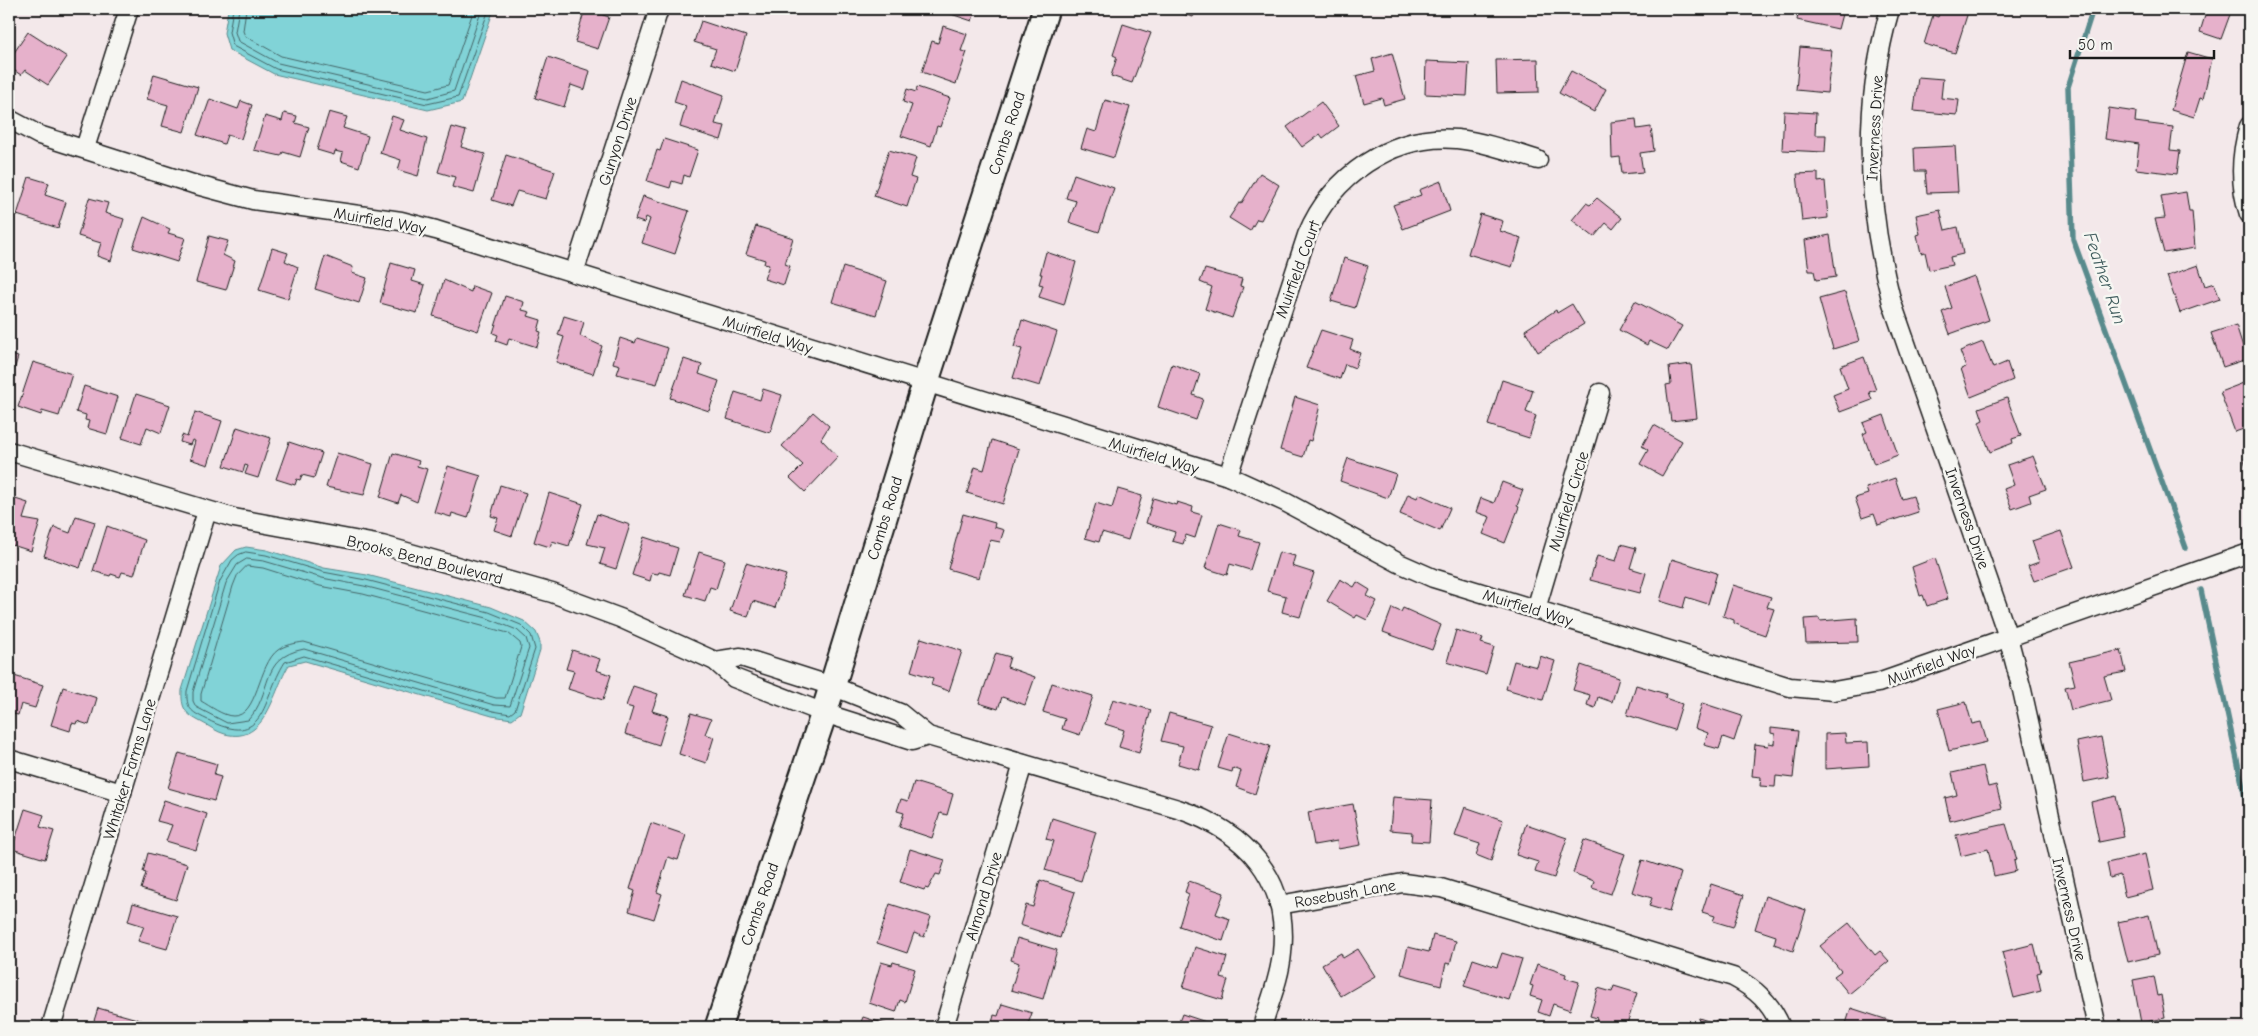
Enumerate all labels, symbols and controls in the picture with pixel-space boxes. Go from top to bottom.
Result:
scale bar [2070,28,2214,60]
text: 50 m [2078,36,2113,54]
street label: Inverness Drive [1863,75,1887,181]
street label: Combs Road [985,89,1029,177]
street label: Gunyon Drive [595,95,641,188]
street label: Muirfield Way [332,204,428,238]
street label: Muirfield Court [1272,218,1324,321]
water label: Feather Run [2079,229,2130,327]
street label: Muirfield Way [721,312,816,358]
street label: Muirfield Way [1107,434,1202,478]
street label: Muirfield Circle [1545,449,1593,553]
street label: Inverness Drive [1941,465,1993,571]
street label: Combs Road [864,474,906,562]
street label: Brooks Bend Boulevard [345,532,505,588]
street label: Muirfield Way [1481,586,1576,630]
street label: Muirfield Way [1884,640,1979,689]
street label: Whitaker Farms Lane [100,697,160,842]
street label: Almond Drive [962,850,1006,943]
street label: Inverness Drive [2048,856,2090,963]
street label: Combs Road [737,860,783,948]
street label: Rosebush Lane [1293,876,1397,912]

